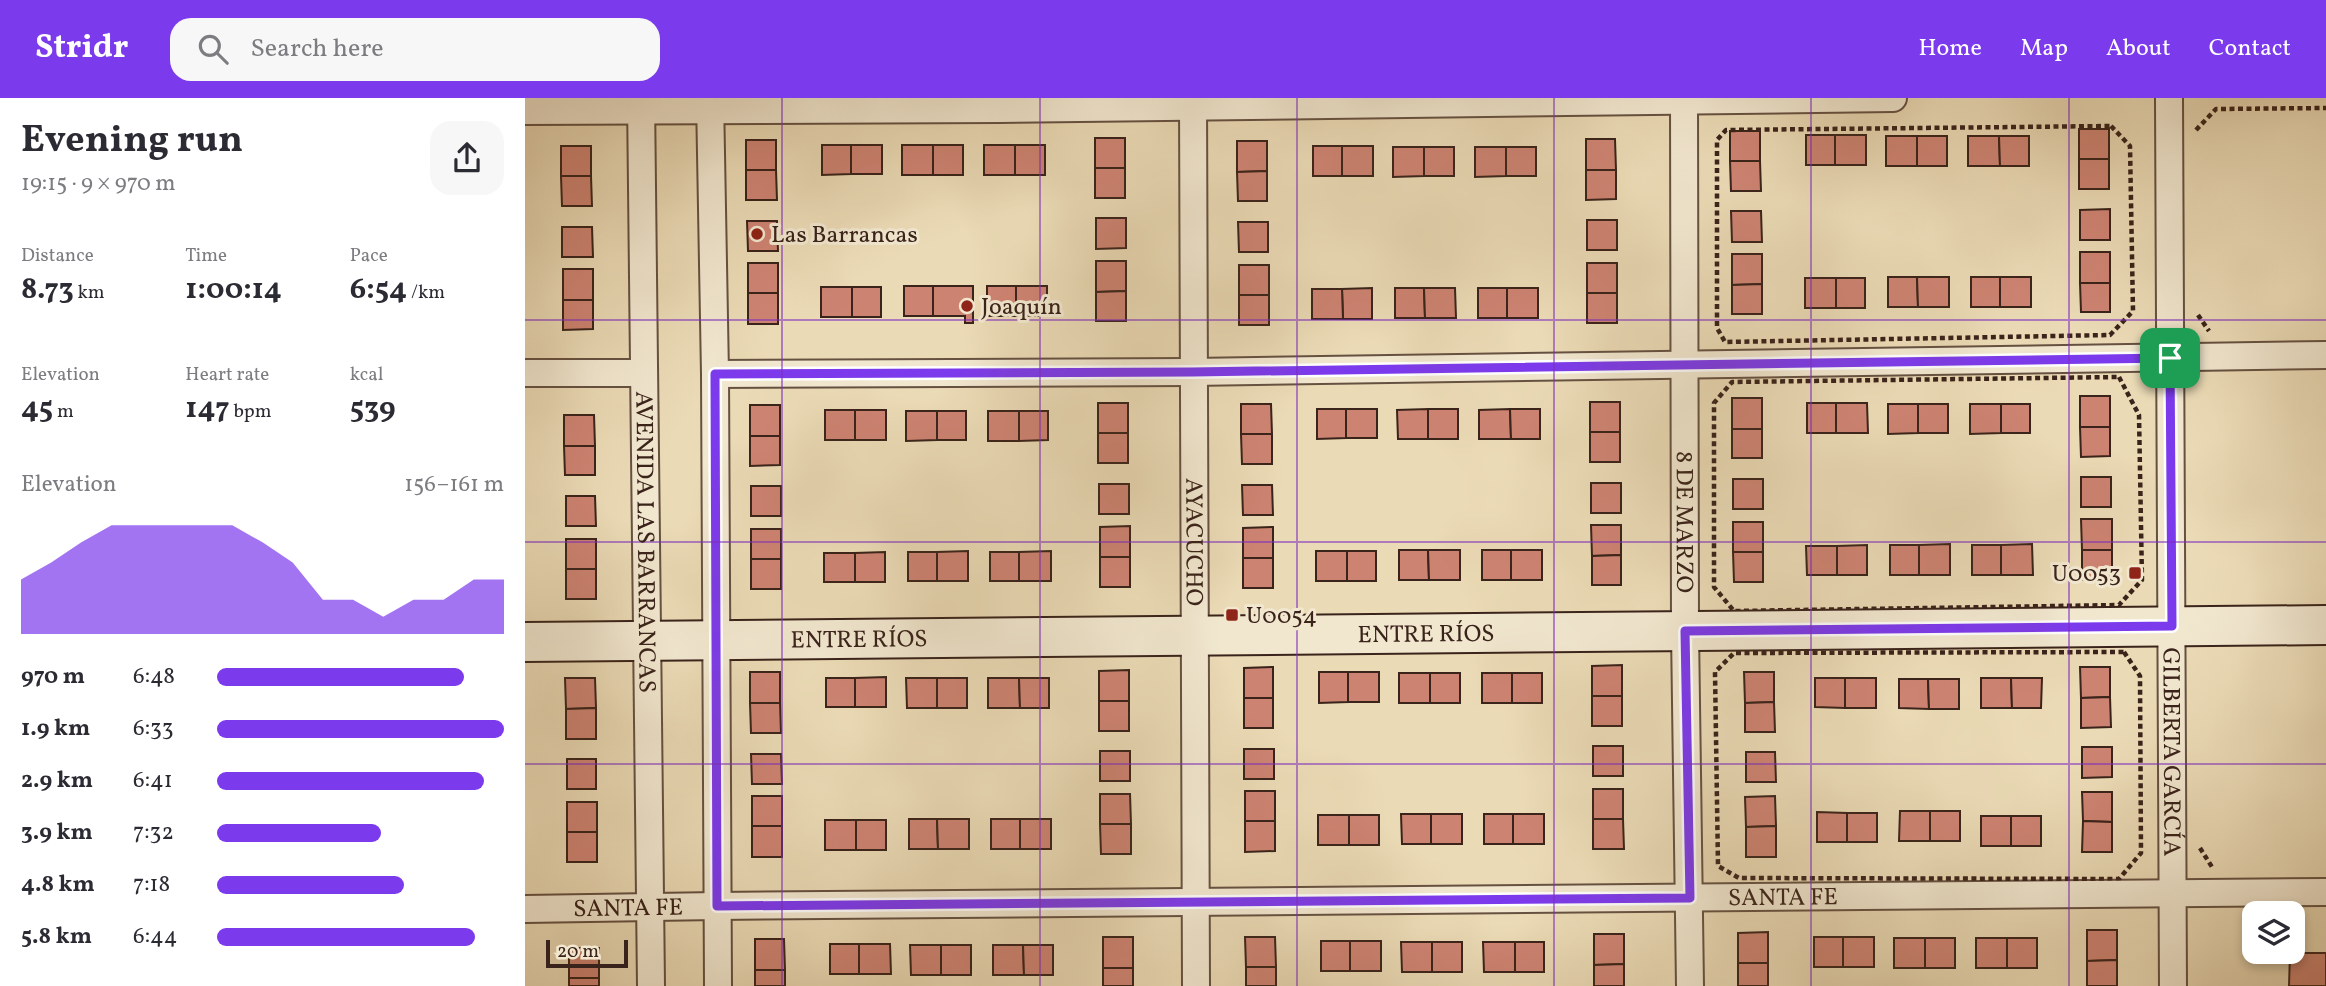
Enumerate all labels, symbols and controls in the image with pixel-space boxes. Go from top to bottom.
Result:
search box [170,18,660,81]
text: Stridr [35,26,128,72]
icon: search [194,30,232,68]
text: Search here [250,31,384,67]
text: Home [1918,32,1982,66]
text: Map [2020,32,2068,66]
text: About [2106,32,2171,66]
text: Contact [2209,32,2291,66]
text: Evening run [21,115,243,168]
button: share [430,121,504,195]
text: 19:15 · 9 × 970 m [21,168,176,200]
place label: Las Barrancas [771,219,918,253]
marker: Las Barrancas [749,226,765,242]
text: Distance [21,243,94,269]
text: Time [185,243,227,269]
text: Pace [350,243,388,269]
text: 8.73 [21,269,74,311]
text: 1:00:14 [185,269,282,311]
text: 6:54 [350,269,407,311]
text: km [74,280,105,306]
text: /km [407,280,445,306]
place label: Joaquín [981,291,1062,325]
marker: Joaquín [959,298,975,314]
pin [2140,328,2200,388]
icon: arrive [2151,339,2189,377]
text: Elevation [21,362,100,388]
text: Heart rate [185,362,269,388]
text: kcal [350,362,383,388]
text: 45 [21,388,53,430]
text: 147 [185,388,230,430]
text: 539 [350,388,396,430]
street label: AVENIDA LAS BARRANCAS [625,391,663,693]
text: m [53,399,74,425]
text: bpm [230,399,272,425]
street label: 8 DE MARZO [1666,451,1700,593]
text: Elevation [21,469,117,501]
text: 156–161 m [404,469,504,501]
street label: AYACUCHO [1175,478,1210,606]
place label: U0053 [2052,558,2121,592]
marker: U0053 [2127,565,2143,581]
place label: U0054 [1246,600,1317,634]
marker: U0054 [1224,607,1240,623]
street label: ENTRE RÍOS [1357,618,1495,653]
street label: ENTRE RÍOS [790,623,928,658]
street label: GILBERTA GARCÍA [2152,647,2187,857]
text: 970 m [21,661,85,693]
text: 6:48 [133,661,175,693]
text: 1.9 km [21,713,90,745]
text: 6:33 [133,713,174,745]
text: 2.9 km [21,765,93,797]
text: 6:41 [133,765,173,797]
text: 3.9 km [21,817,93,849]
text: 7:32 [133,817,174,849]
text: 4.8 km [21,869,95,901]
text: 7:18 [133,869,170,901]
street label: SANTA FE [1728,881,1838,916]
street label: SANTA FE [573,892,683,927]
map controls [2242,901,2305,964]
button: layers [2242,901,2305,964]
text: 5.8 km [21,921,92,953]
text: 6:44 [133,921,178,953]
scale bar [546,937,628,969]
text: 20 m [557,939,599,965]

